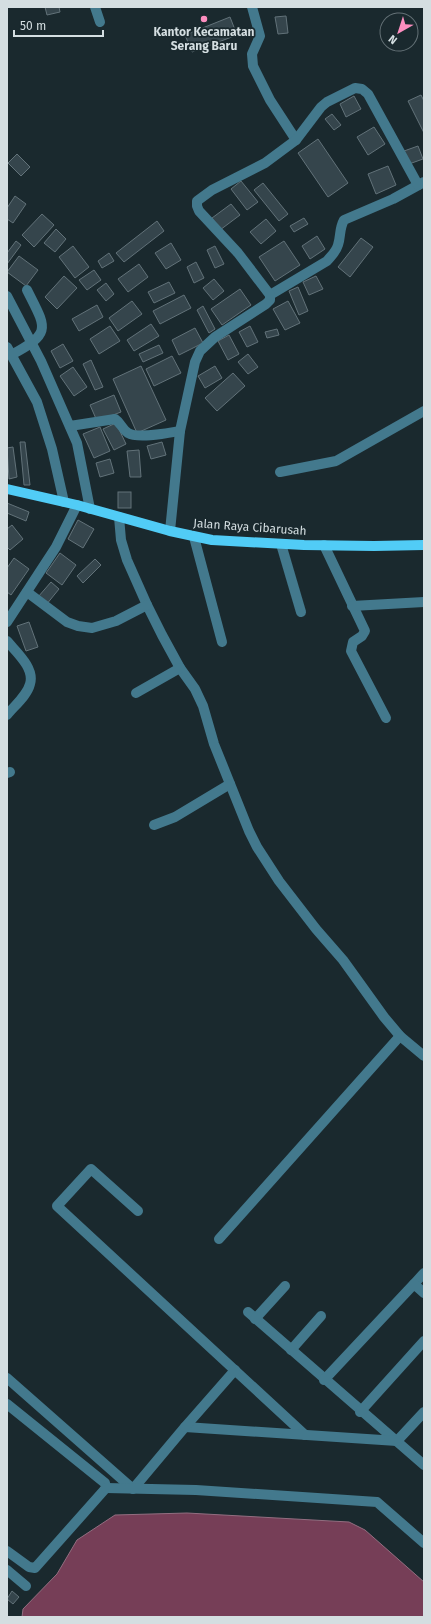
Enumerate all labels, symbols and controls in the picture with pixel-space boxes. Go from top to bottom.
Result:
scale bar [14,12,103,38]
north arrow [379,12,419,52]
marker: Kantor Kecamatan Serang Baru [199,14,209,24]
text: 50 m [20,19,46,33]
place label: Kantor Kecamatan Serang Baru [154,25,255,53]
text: N [386,32,400,47]
street label: Jalan Raya Cibarusah [193,516,307,538]

